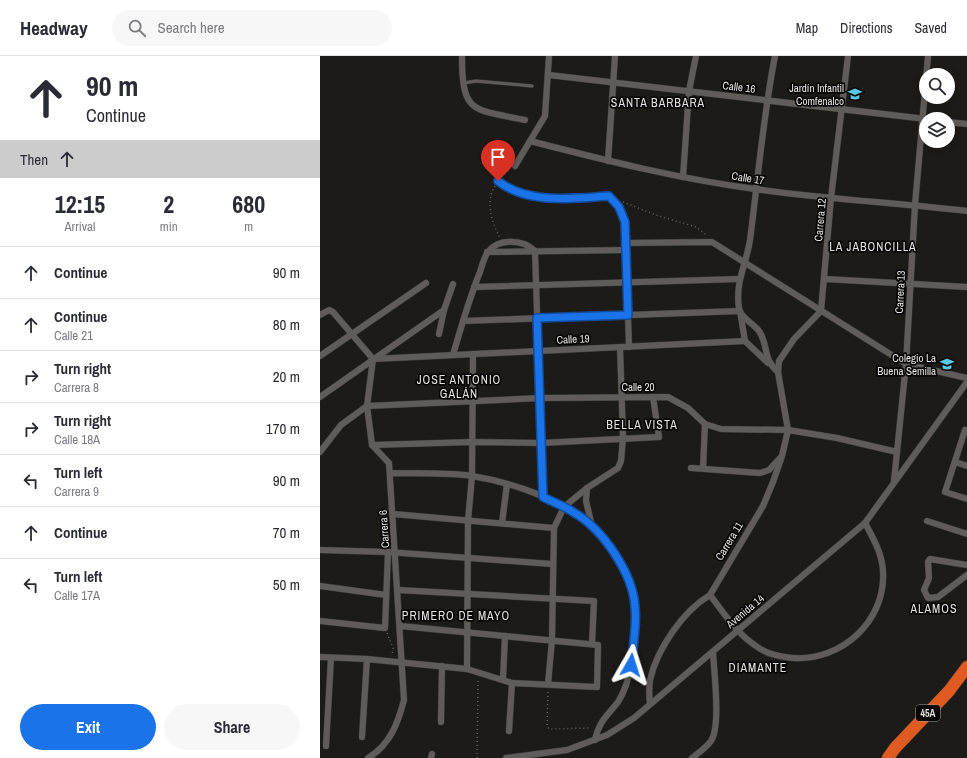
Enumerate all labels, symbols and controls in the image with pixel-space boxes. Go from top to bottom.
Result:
search box [112,10,392,46]
text: Headway [20,15,88,41]
icon: search [126,17,148,39]
text: Search here [158,17,225,38]
text: Map [796,19,818,37]
text: Directions [840,19,892,37]
text: Saved [914,19,947,37]
text: 90 m [86,67,138,105]
map controls [919,68,955,148]
button: search [919,68,955,104]
icon: ahead [20,72,72,124]
street label: Calle 16 [722,78,756,96]
place label: Jardín Infantil Comfenalco [789,81,844,108]
school or university icon: Jardín Infantil Comfenalco [847,86,863,102]
district label: SANTA BARBARA [611,95,705,111]
text: Continue [86,103,146,128]
button: layers [919,112,955,148]
pin [481,140,515,181]
icon: arrive [487,146,509,168]
icon: ahead [56,148,78,170]
text: Then [20,149,48,170]
street label: Calle 17 [731,168,765,188]
text: 12:15 [55,188,105,220]
text: 2 [163,188,174,220]
text: 680 [232,188,265,220]
street label: Carrera 12 [811,198,829,242]
text: Arrival [65,218,95,235]
text: min [160,218,178,235]
text: m [244,218,253,235]
district label: LA JABONCILLA [829,239,917,255]
icon: ahead [20,262,42,284]
text: Continue [54,262,107,283]
text: 90 m [273,262,300,283]
street label: Carrera 13 [892,270,908,314]
text: Continue [54,306,107,327]
icon: ahead [20,314,42,336]
text: 80 m [273,314,300,335]
text: Calle 21 [54,327,93,344]
street label: Calle 19 [556,331,590,347]
place label: Colegio La Buena Semilla [877,351,936,378]
school or university icon: Colegio La Buena Semilla [939,356,955,372]
text: Turn right [54,358,111,379]
icon: right [20,366,42,388]
text: 20 m [273,366,300,387]
district label: JOSE ANTONIO GALÁN [417,372,501,402]
text: Carrera 8 [54,379,99,396]
street label: Calle 20 [621,380,655,394]
text: Turn right [54,410,111,431]
district label: BELLA VISTA [606,417,678,433]
icon: right [20,418,42,440]
text: 170 m [266,418,300,439]
text: Calle 18A [54,431,100,448]
text: Turn left [54,462,102,483]
icon: left [20,470,42,492]
text: 90 m [273,470,300,491]
text: Carrera 9 [54,483,99,500]
street label: Carrera 6 [376,510,392,548]
street label: Carrera 11 [712,519,746,563]
icon: ahead [20,522,42,544]
text: Continue [54,522,107,543]
text: 70 m [273,522,300,543]
text: Turn left [54,566,102,587]
icon: left [20,574,42,596]
text: 50 m [273,574,300,595]
text: Calle 17A [54,587,100,604]
street label: Avenida 14 [722,591,767,632]
district label: ALAMOS [909,601,958,617]
district label: PRIMERO DE MAYO [402,608,510,624]
position arrow [610,644,652,686]
district label: DIAMANTE [729,660,787,676]
button: Exit [20,704,156,750]
button: Share [164,704,300,750]
road number: 45A [916,705,940,721]

